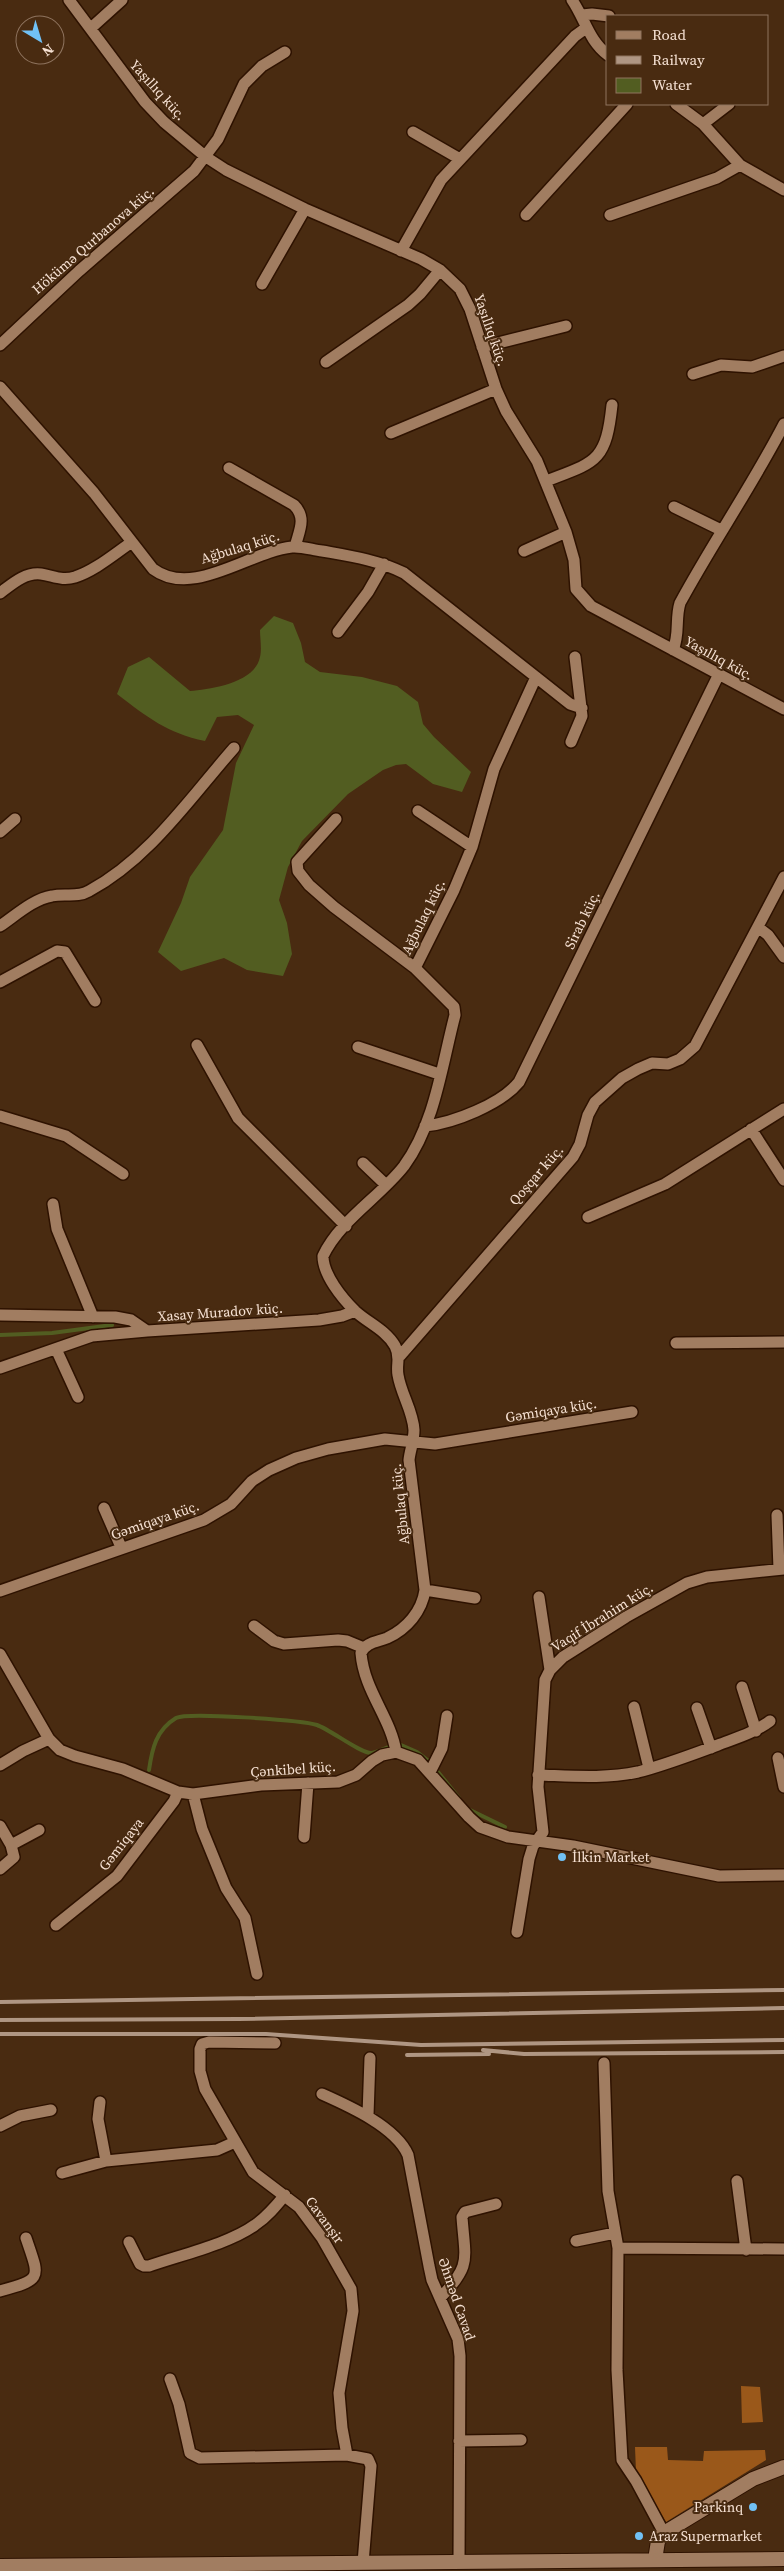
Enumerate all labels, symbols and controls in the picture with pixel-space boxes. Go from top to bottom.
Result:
north arrow [15,15,65,65]
legend [606,15,769,105]
text: Road [652,24,686,45]
text: N [38,39,58,61]
text: Railway [652,49,705,70]
street label: Yaşıllıq küç. [125,55,191,125]
text: Water [652,74,693,95]
street label: Hökümə Qurbanova küç. [27,181,159,299]
street label: Yaşıllıq küç. [469,291,513,369]
street label: Ağbulaq küç. [198,526,282,568]
street label: Yaşıllıq küç. [681,631,757,685]
street label: Ağbulaq küç. [396,876,450,958]
street label: Sirab küç. [559,888,605,952]
street label: Qoşqar küç. [504,1140,568,1210]
street label: Xasay Muradov küç. [157,1298,283,1326]
street label: Gəmiqaya küç. [504,1393,598,1427]
street label: Ağbulaq küç. [386,1462,414,1546]
street label: Gəmiqaya küç. [108,1496,202,1544]
street label: Vaqif İbrahim küç. [547,1578,657,1656]
street label: Çənkibel küç. [250,1756,336,1782]
street label: Gəmiqaya [94,1813,149,1875]
place label: İlkin Market [572,1847,650,1867]
marker: İlkin Market [556,1851,568,1863]
street label: Cavanşir [301,2192,349,2248]
street label: Əhməd Cavad [433,2255,481,2343]
place label: Parkinq [694,2497,743,2517]
marker: Parkinq [747,2501,759,2513]
place label: Araz Supermarket [649,2526,762,2546]
marker: Araz Supermarket [633,2530,645,2542]

